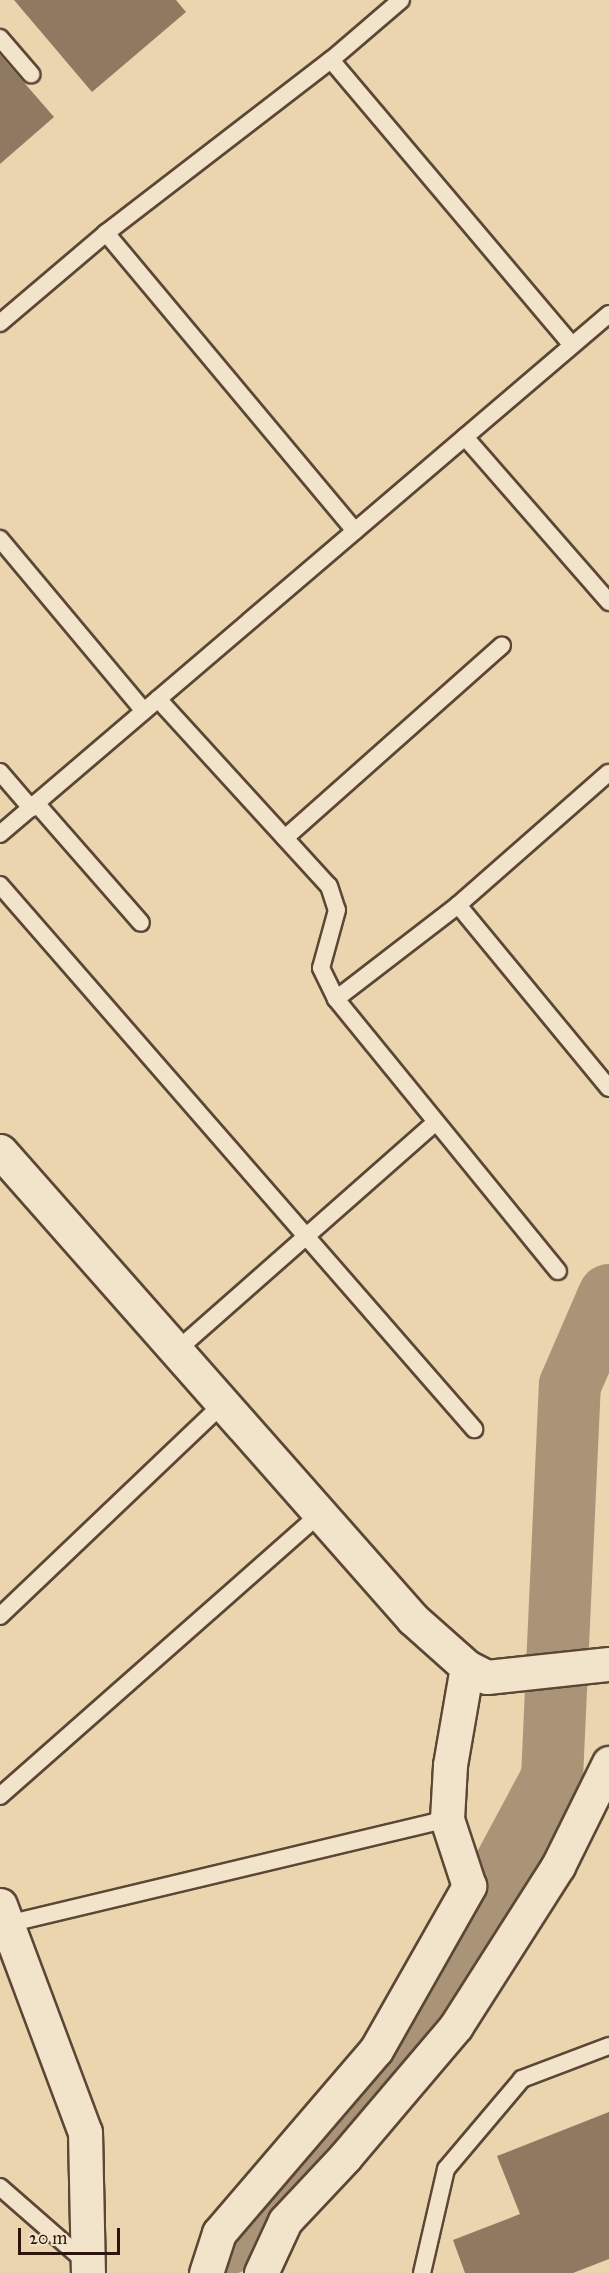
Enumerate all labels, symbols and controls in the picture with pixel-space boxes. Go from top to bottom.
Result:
scale bar [21,2216,123,2254]
text: 20 m [29,2227,67,2249]

